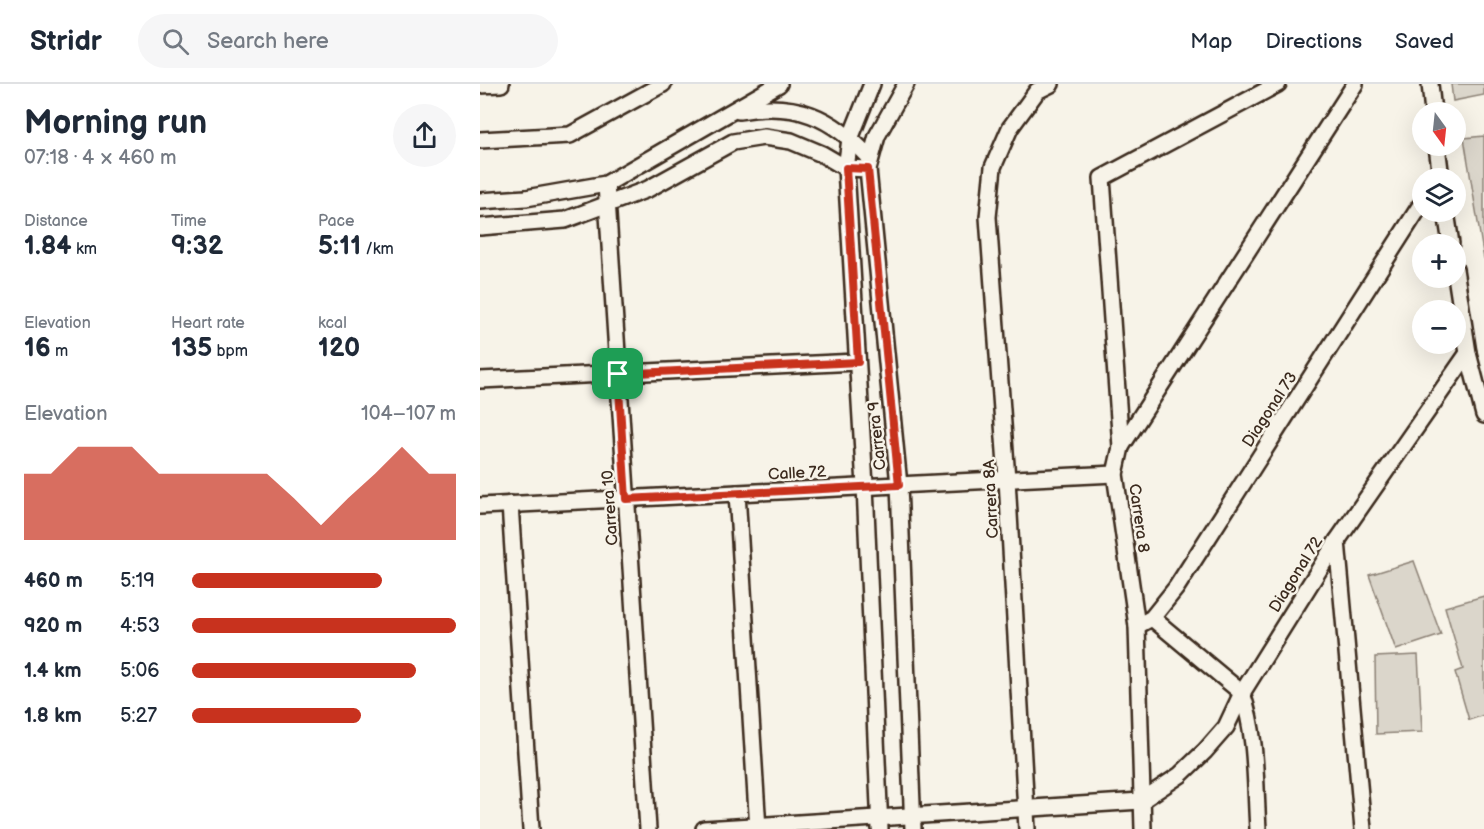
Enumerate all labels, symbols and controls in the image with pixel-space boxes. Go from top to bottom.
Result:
search box [138,14,558,68]
text: Stridr [30,25,102,58]
icon: search [159,25,192,58]
text: Search here [207,28,329,55]
text: Map [1190,29,1233,54]
text: Directions [1266,29,1362,54]
text: Saved [1395,29,1454,54]
north arrow [1412,102,1466,156]
map controls [1412,102,1466,354]
text: Morning run [24,103,207,143]
button: share [393,104,456,167]
text: 07:18 · 4 × 460 m [24,146,176,170]
button: layers [1412,168,1466,222]
text: Distance [24,212,88,231]
text: Time [171,212,206,231]
text: Pace [318,212,354,231]
text: 1.84 [24,231,72,262]
text: 9:32 [171,231,223,262]
text: 5:11 [318,231,361,262]
button: + [1412,234,1466,288]
text: km [72,240,97,259]
text: /km [361,240,394,259]
button: − [1412,300,1466,354]
text: Elevation [24,314,91,333]
text: Heart rate [171,314,245,333]
text: kcal [318,314,347,333]
text: 16 [24,333,51,364]
text: 135 [171,333,212,364]
text: 120 [318,333,360,364]
text: m [51,342,68,361]
text: bpm [212,342,248,361]
pin [592,348,643,399]
icon: arrive [601,357,634,390]
street label: Diagonal 73 [1239,368,1302,451]
street label: Carrera 9 [864,400,891,471]
text: Elevation [24,402,107,426]
text: 104–107 m [361,402,456,426]
street label: Carrera 8A [980,459,1003,539]
street label: Calle 72 [768,462,827,485]
street label: Carrera 10 [598,470,623,546]
street label: Carrera 8 [1124,483,1153,554]
street label: Diagonal 72 [1266,533,1327,616]
text: 460 m [24,569,83,593]
text: 5:19 [120,569,155,593]
text: 920 m [24,614,82,638]
text: 4:53 [120,614,160,638]
text: 1.4 km [24,659,82,683]
text: 5:06 [120,659,159,683]
text: 1.8 km [24,704,82,728]
text: 5:27 [120,704,157,728]

